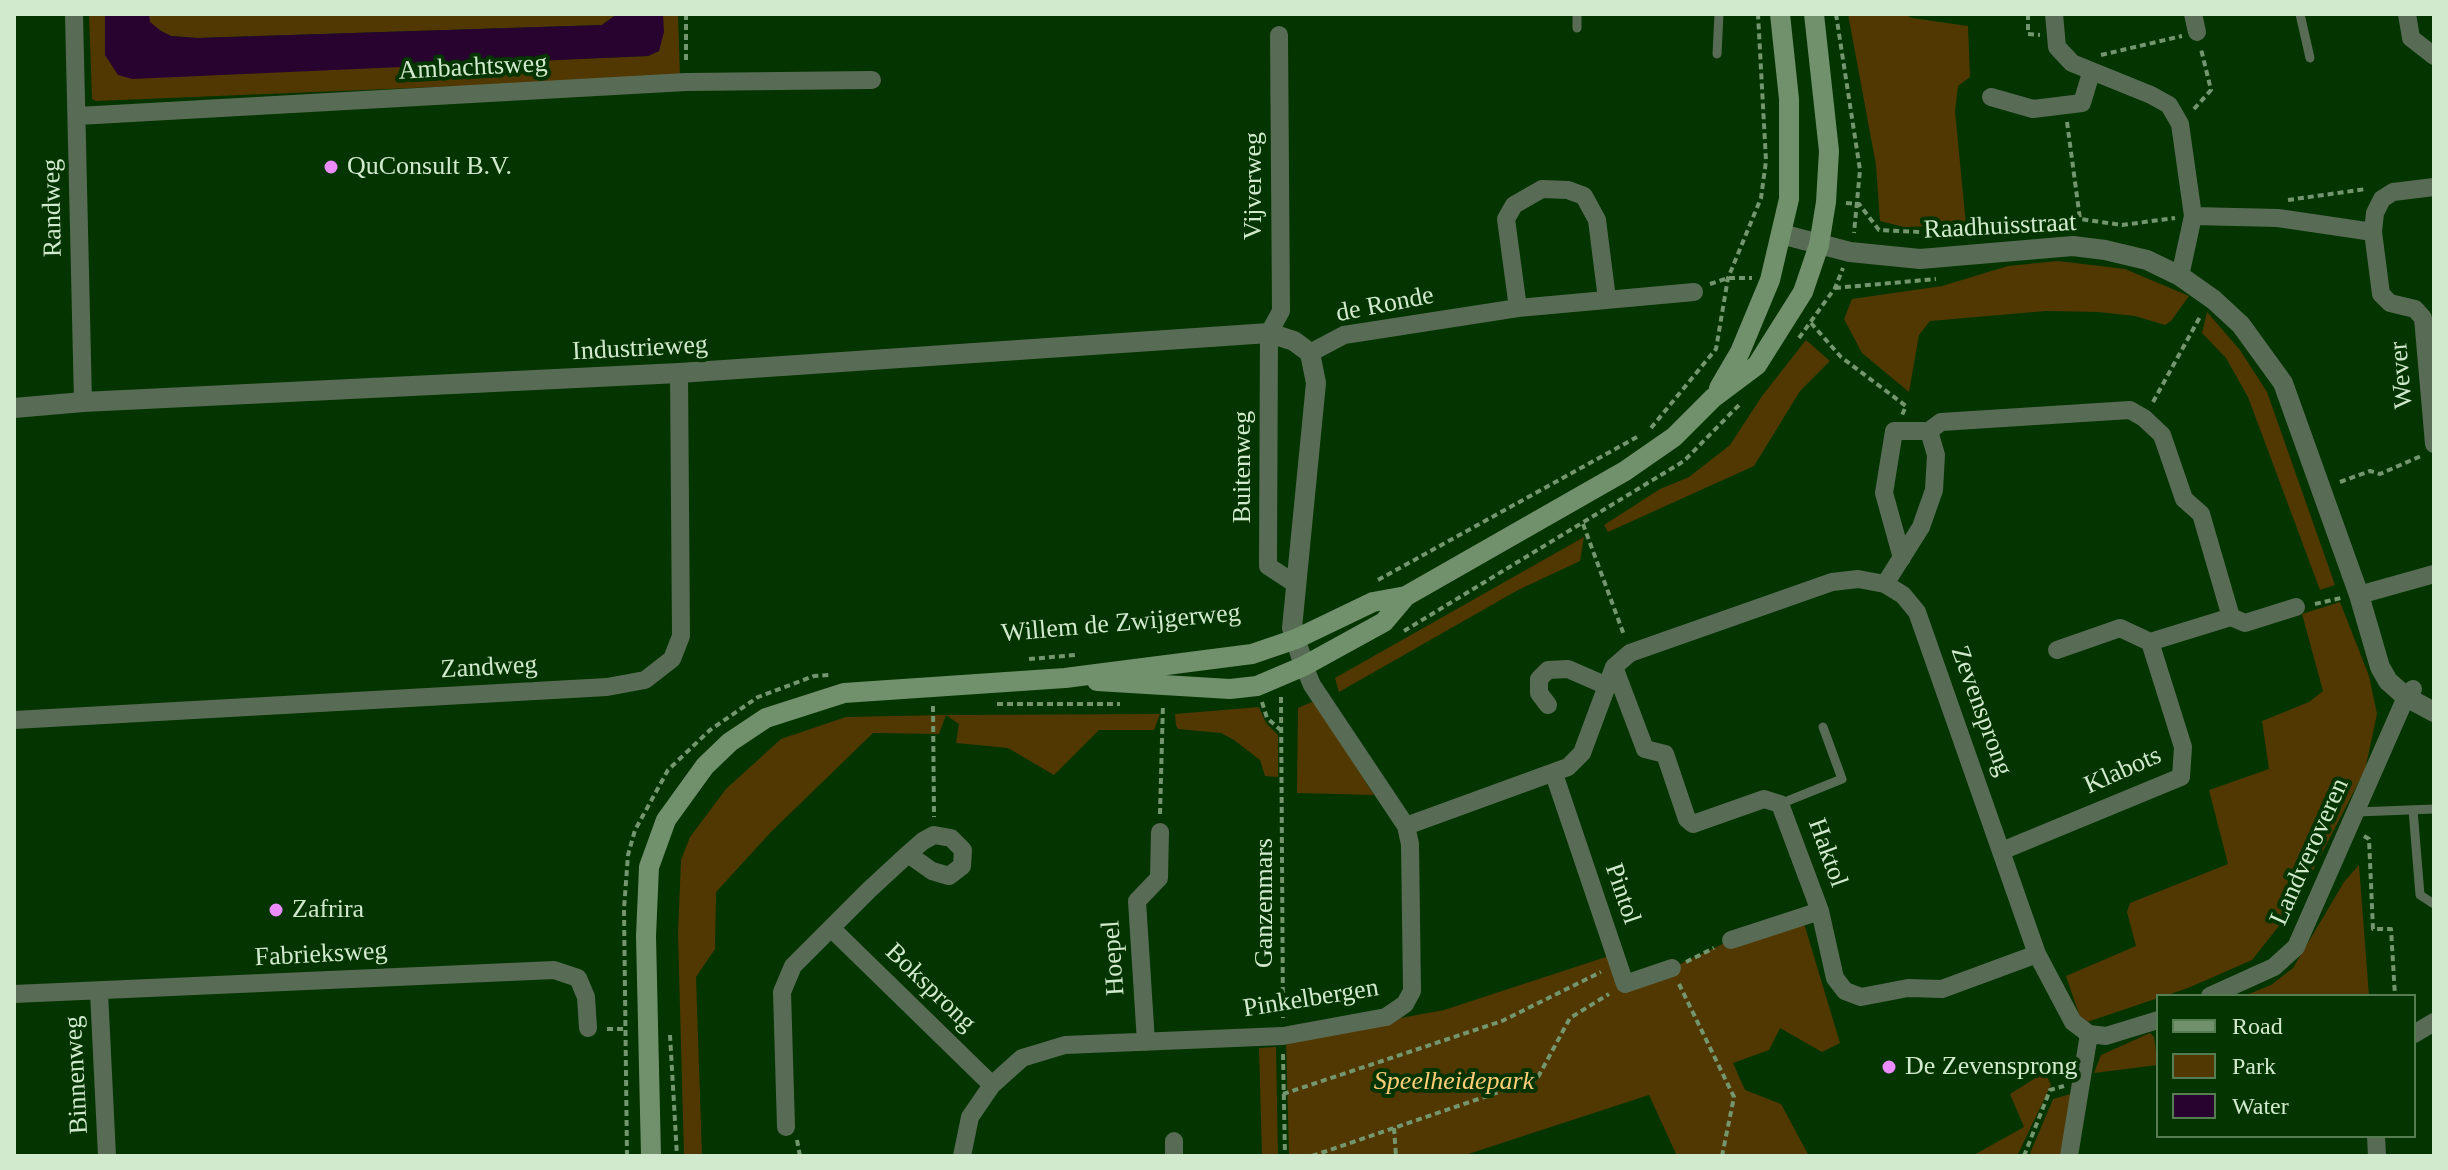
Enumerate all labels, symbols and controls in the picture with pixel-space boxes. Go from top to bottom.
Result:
street label: Ambachtsweg [398,49,548,87]
street label: Vijverweg [1238,132,1270,240]
place label: QuConsult B.V. [347,151,512,183]
marker: QuConsult B.V. [322,158,340,176]
street label: Randweg [37,159,69,257]
street label: Raadhuisstraat [1923,207,2077,247]
street label: de Ronde [1333,280,1437,330]
street label: Industrieweg [571,330,709,368]
street label: Wever [2384,340,2420,410]
street label: Buitenweg [1227,411,1259,523]
street label: Willem de Zwijgerweg [1000,598,1242,650]
street label: Zevensprong [1943,642,2019,780]
street label: Zandweg [440,650,538,686]
street label: Klabots [2080,740,2166,802]
street label: Landveroveren [2264,774,2356,930]
street label: Haktol [1800,814,1854,892]
street label: Ganzenmars [1249,838,1281,968]
street label: Pintol [1597,860,1647,928]
place label: Zafrira [292,894,364,926]
marker: Zafrira [267,901,285,919]
street label: Hoepel [1096,919,1132,997]
street label: Fabrieksweg [254,936,388,974]
street label: Boksprong [878,937,982,1039]
street label: Pinkelbergen [1241,973,1381,1025]
legend [2156,994,2416,1138]
text: Road [2232,1013,2283,1039]
street label: Binnenweg [58,1015,96,1135]
place label: De Zevensprong [1905,1051,2078,1083]
text: Park [2232,1053,2276,1079]
marker: De Zevensprong [1880,1058,1898,1076]
park label: Speelheidepark [1374,1066,1534,1098]
text: Water [2232,1093,2289,1119]

